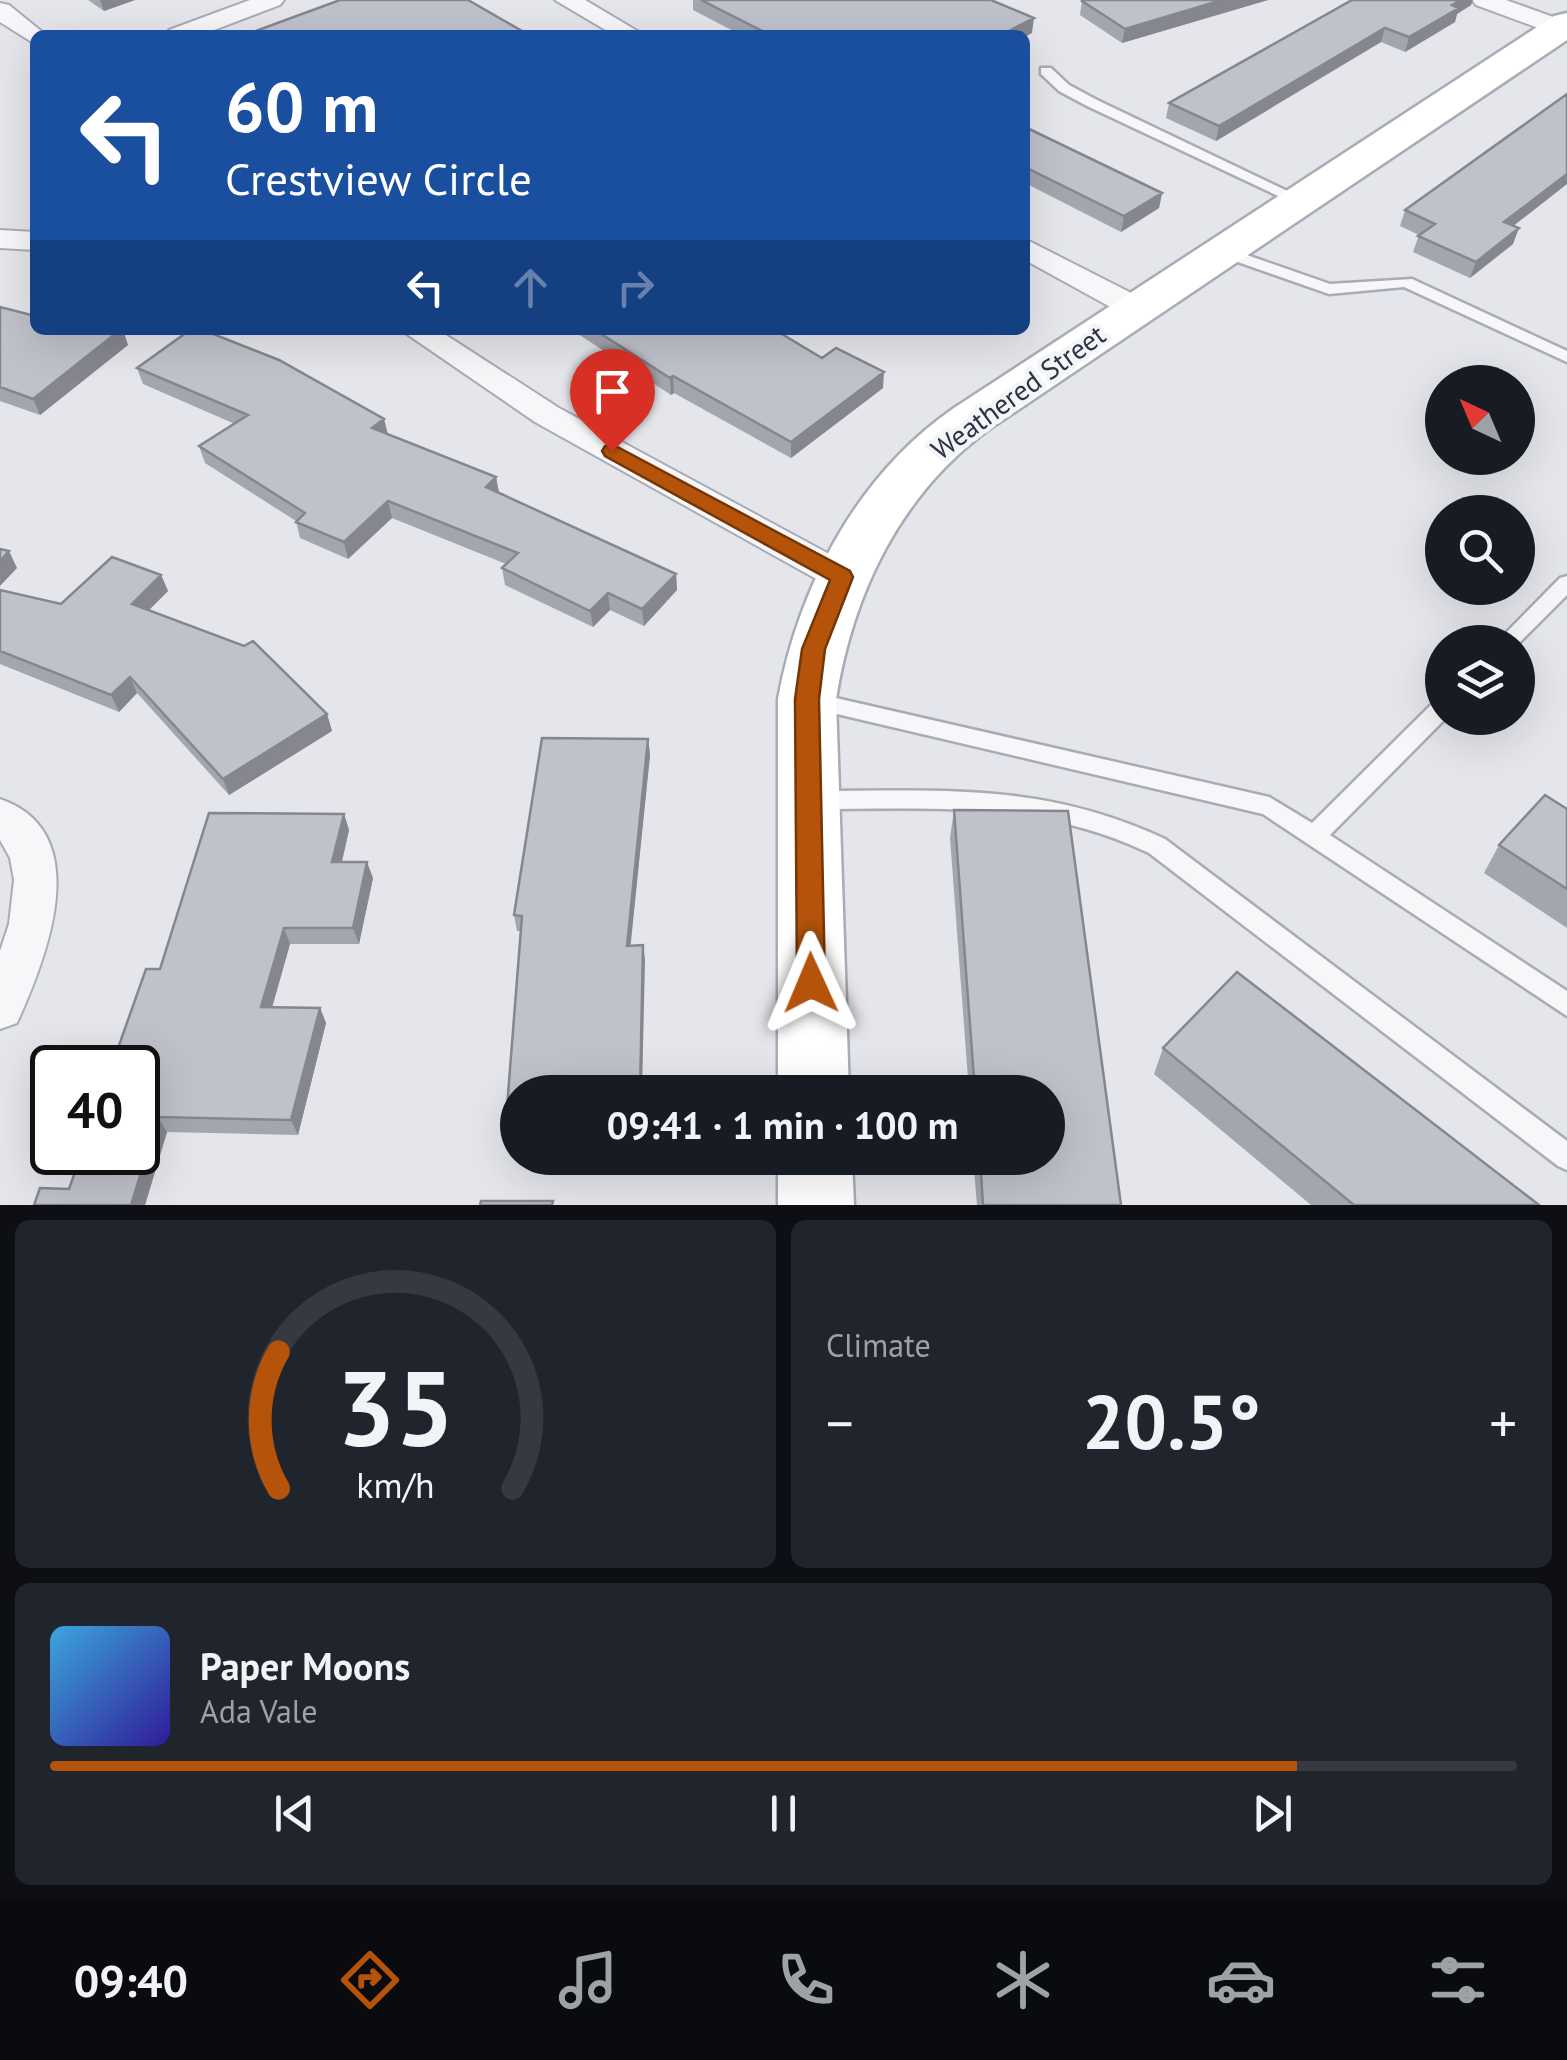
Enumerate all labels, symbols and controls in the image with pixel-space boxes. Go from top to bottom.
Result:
text: 60 m [225,61,378,151]
icon: left [60,70,190,200]
text: Crestview Circle [225,149,532,207]
icon: left [398,260,453,315]
icon: ahead [503,260,558,315]
icon: right [608,260,663,315]
street label: Weathered Street [923,316,1113,467]
pin [570,349,655,452]
icon: arrive [585,364,640,419]
north arrow [1425,365,1535,475]
map controls [1425,365,1535,735]
button: search [1425,495,1535,605]
button: layers [1425,625,1535,735]
position arrow [759,931,863,1035]
speed limit sign: 40 [30,1045,160,1175]
text: 09:41 · 1 min · 100 m [607,1100,958,1149]
text: Climate [826,1324,931,1366]
text: 35 [337,1340,454,1475]
text: 20.5° [1082,1373,1261,1470]
text: − [826,1387,854,1458]
text: + [1489,1387,1517,1458]
text: km/h [356,1462,435,1508]
text: Paper Moons [200,1641,410,1690]
text: Ada Vale [200,1690,317,1732]
icon: previous [267,1786,322,1841]
icon: pause [756,1786,811,1841]
icon: next [1245,1786,1300,1841]
icon: directions [335,1945,405,2015]
icon: music [553,1945,623,2015]
icon: phone [771,1945,841,2015]
icon: climate [988,1945,1058,2015]
icon: car [1206,1945,1276,2015]
icon: filters [1423,1945,1493,2015]
text: 09:40 [74,1951,188,2009]

